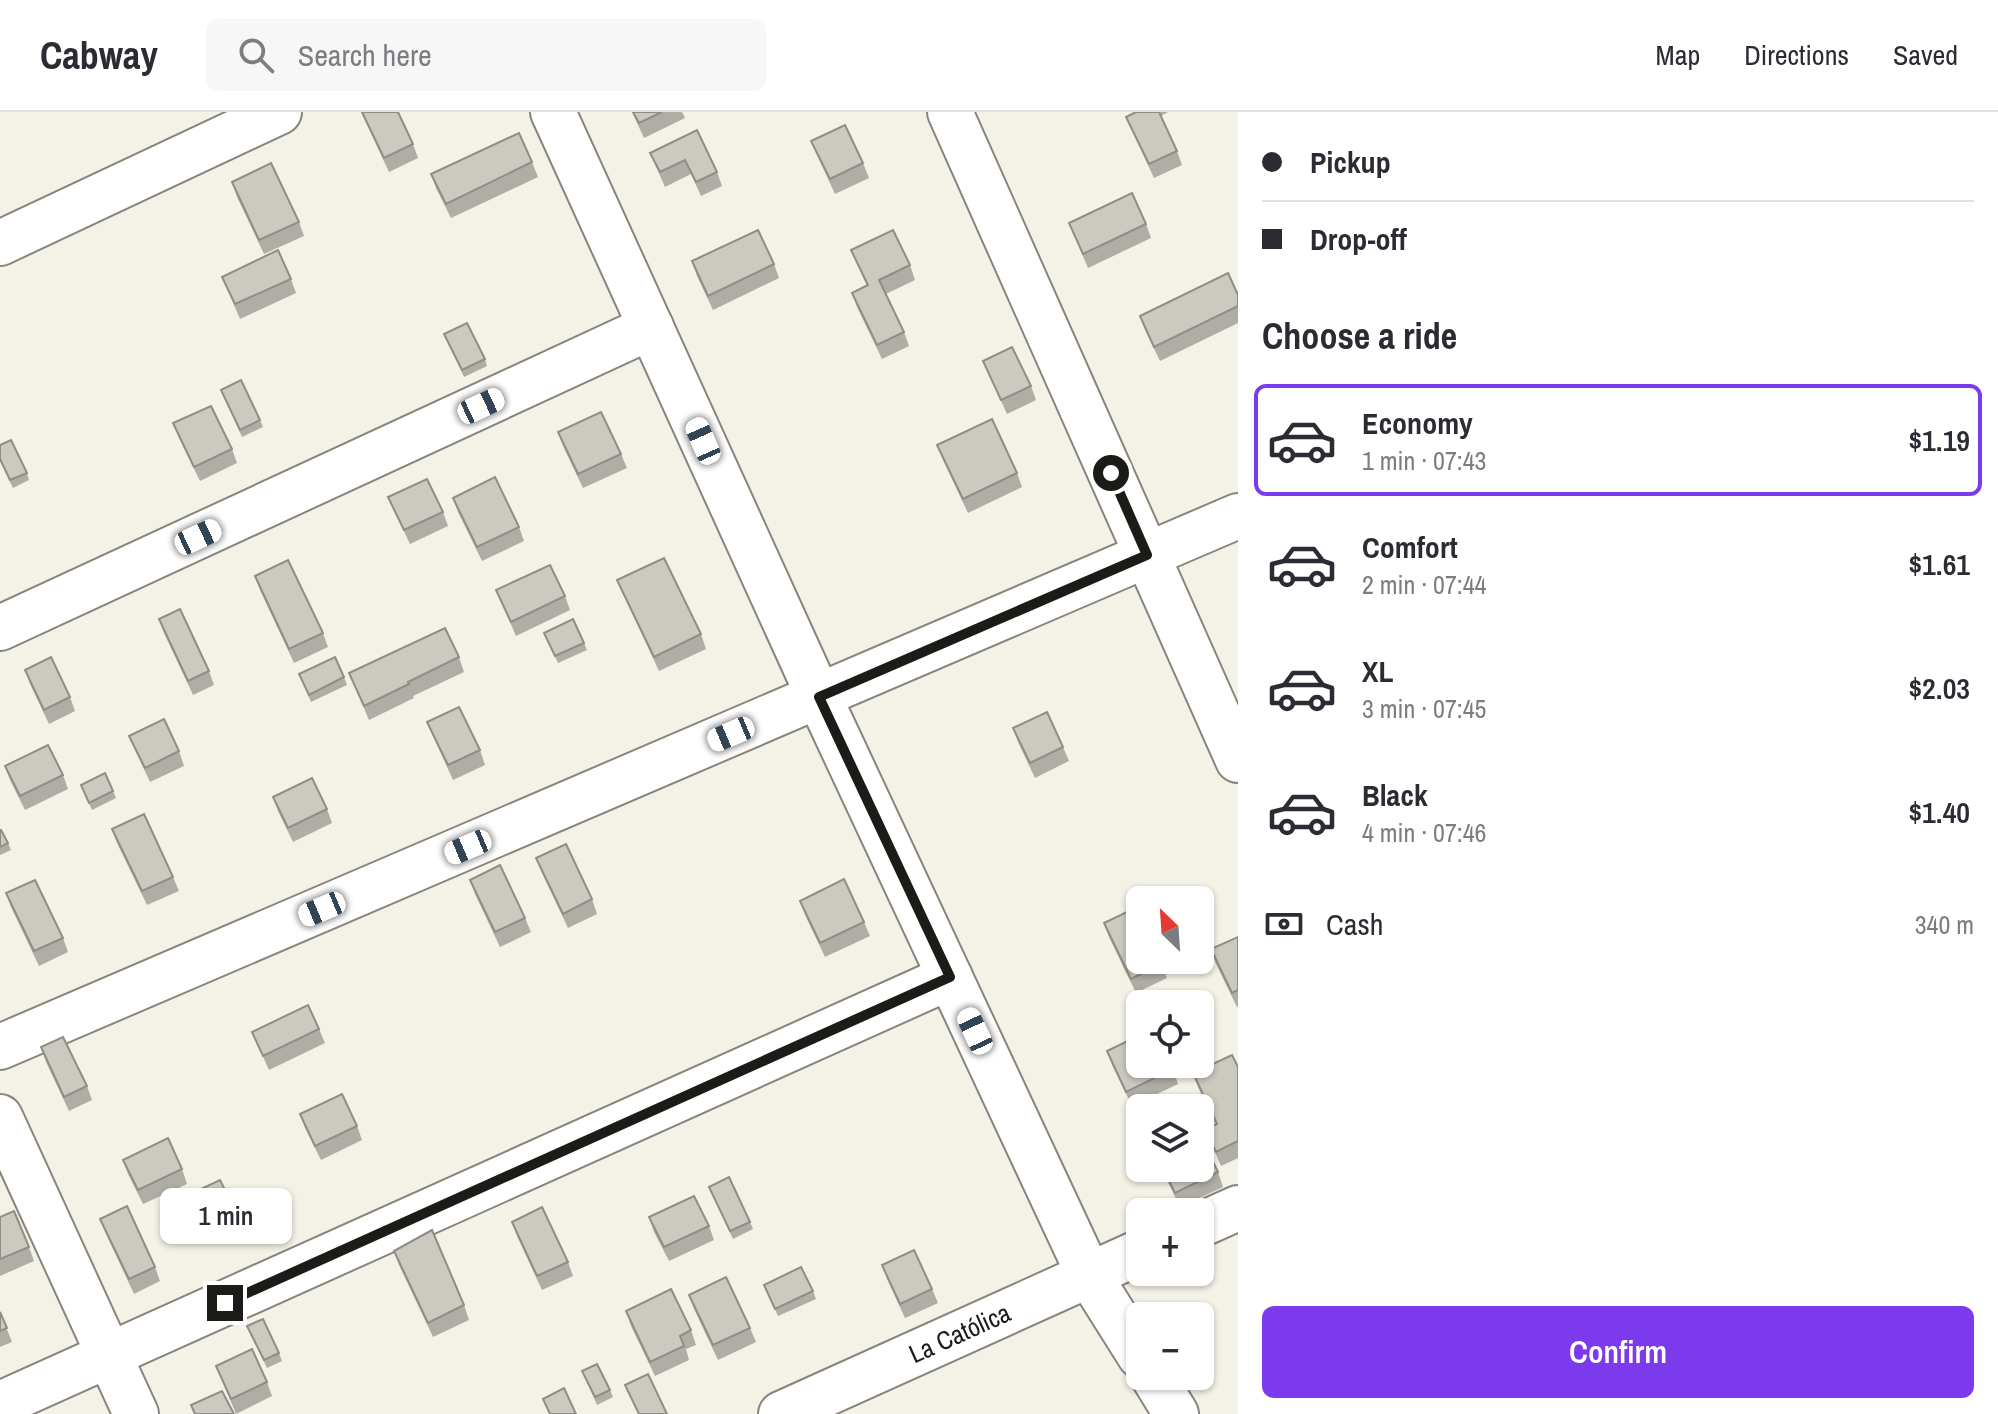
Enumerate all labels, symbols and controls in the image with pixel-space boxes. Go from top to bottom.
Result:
search box [206,19,766,91]
text: Cabway [40,30,158,81]
icon: search [234,33,278,77]
text: Search here [298,35,432,75]
text: Map [1656,36,1700,74]
text: Directions [1744,36,1849,74]
text: Saved [1893,36,1958,74]
text: Pickup [1310,142,1391,182]
text: Drop-off [1310,219,1407,259]
text: Choose a ride [1262,312,1457,360]
car [454,385,508,427]
text: Economy [1362,403,1473,443]
icon: car [1266,404,1338,476]
car [682,414,724,468]
text: $1.19 [1908,420,1970,460]
text: 1 min · 07:43 [1362,443,1486,478]
route start [1093,455,1129,491]
car [171,516,225,558]
text: Comfort [1362,527,1458,567]
icon: car [1266,528,1338,600]
text: $1.61 [1908,544,1970,584]
text: 2 min · 07:44 [1362,567,1486,602]
text: XL [1362,651,1393,691]
icon: car [1266,652,1338,724]
text: $2.03 [1908,668,1970,708]
text: 3 min · 07:45 [1362,691,1486,726]
car [704,714,758,754]
text: Black [1362,775,1428,815]
icon: car [1266,776,1338,848]
text: $1.40 [1908,792,1970,832]
text: 4 min · 07:46 [1362,815,1486,850]
car [441,827,495,867]
north arrow [1126,886,1214,974]
map controls [1126,886,1214,1390]
car [295,889,349,929]
icon: cash [1262,902,1306,946]
text: Cash [1326,904,1383,944]
text: 340 m [1915,907,1974,942]
button: locate [1126,990,1214,1078]
car [954,1004,996,1058]
button: layers [1126,1094,1214,1182]
callout: 1 min [159,1187,291,1243]
text: 1 min [199,1198,253,1233]
button: + [1126,1198,1214,1286]
route end [207,1285,243,1321]
street label: La Católica [903,1295,1016,1371]
button: − [1126,1302,1214,1390]
button: Confirm [1262,1306,1974,1398]

